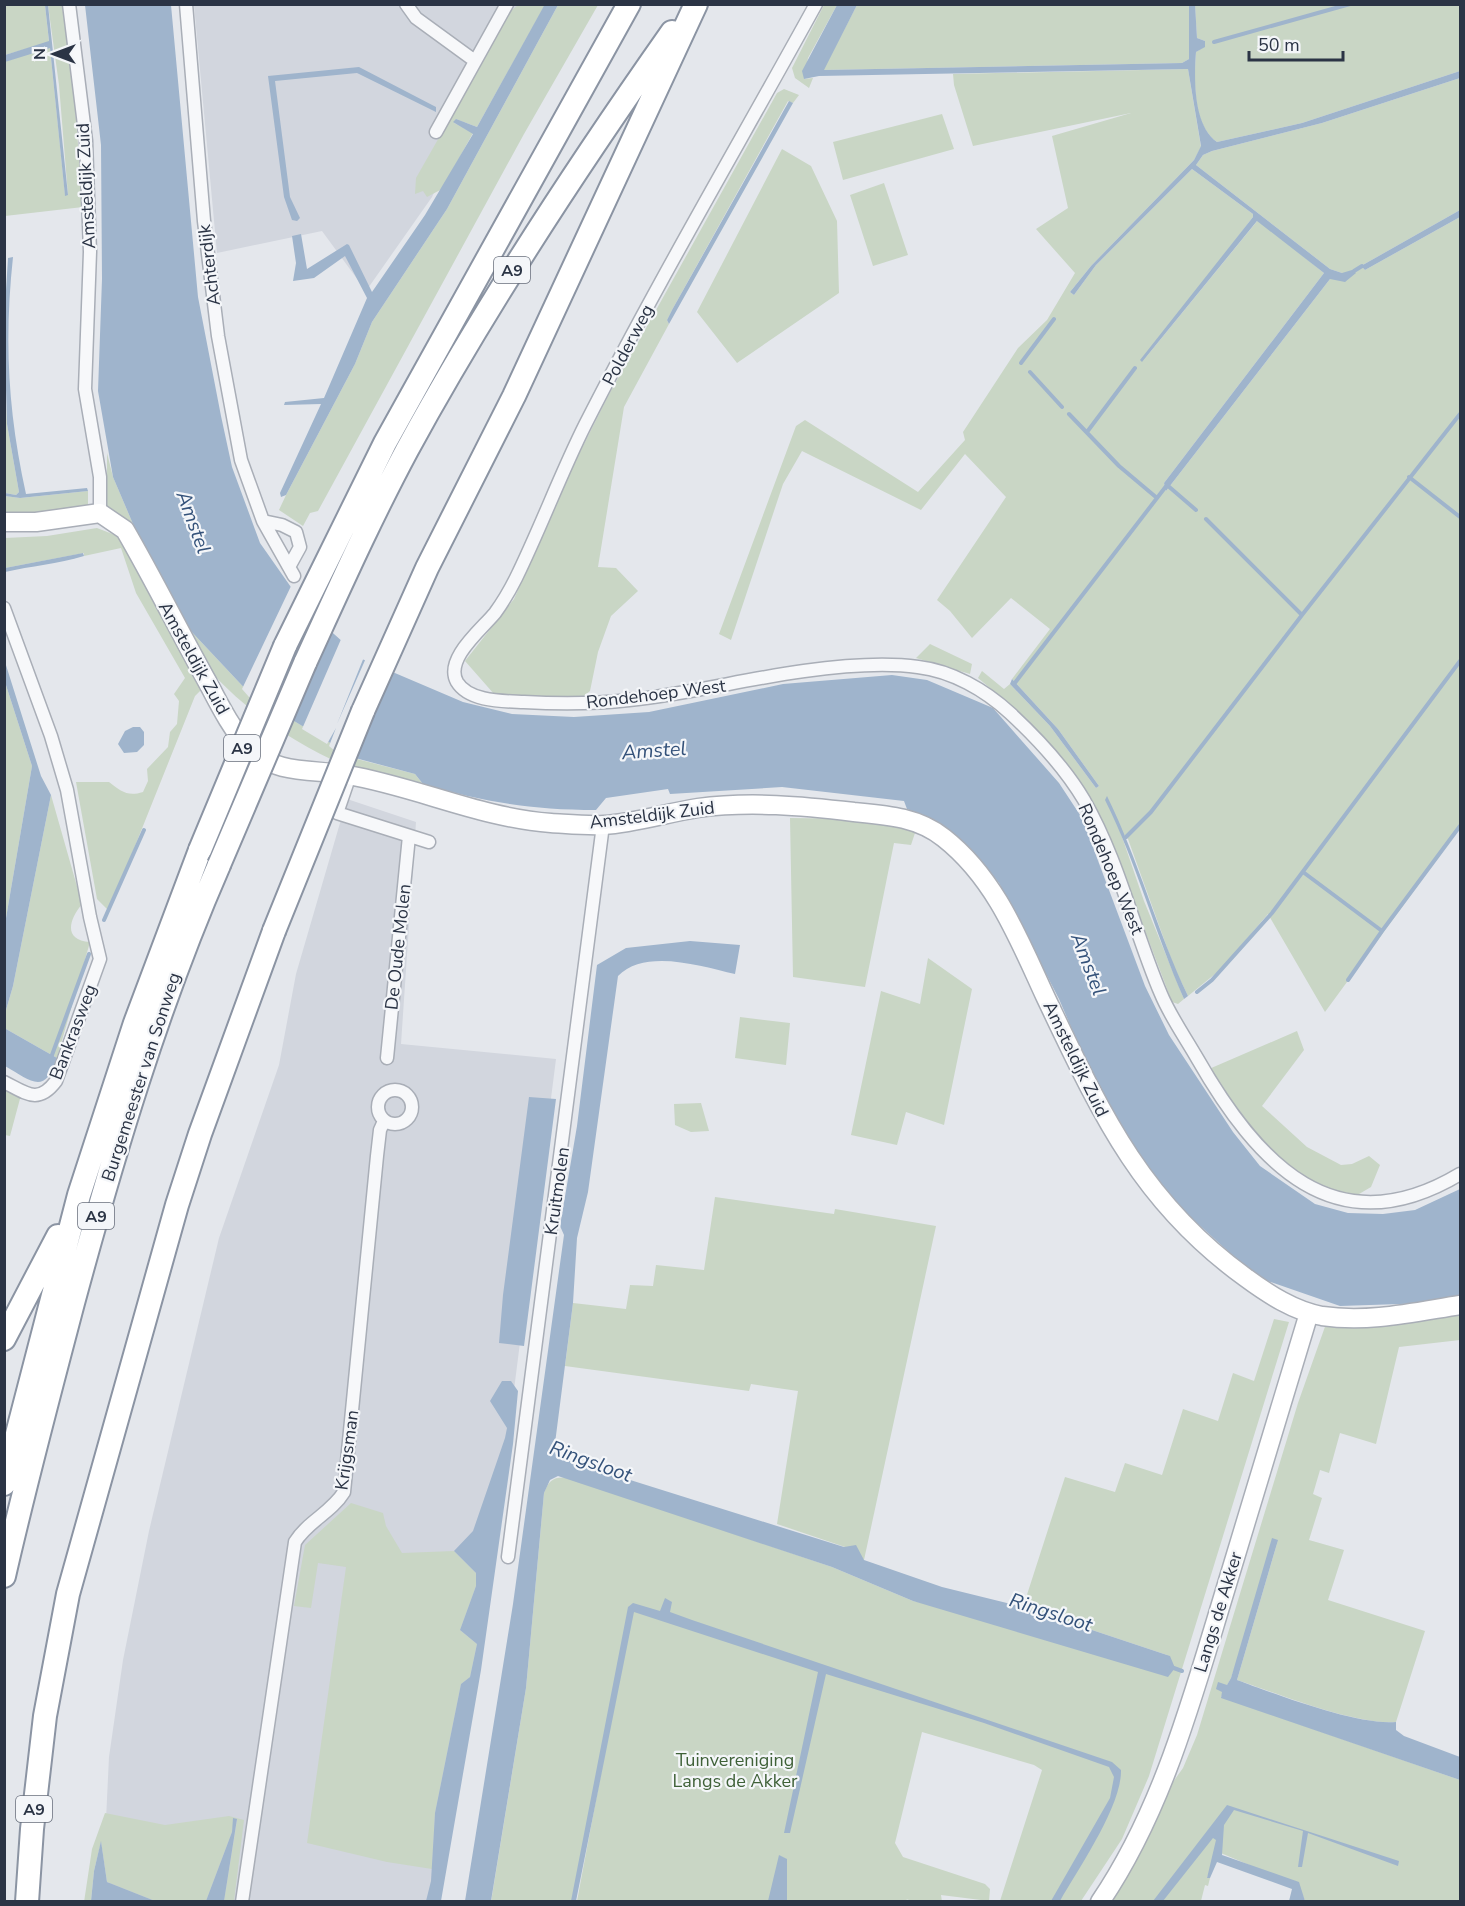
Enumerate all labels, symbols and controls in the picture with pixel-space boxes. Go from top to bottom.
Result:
north arrow [24,24,84,84]
scale bar [1249,24,1344,62]
text: 50 m [1258,33,1300,57]
text: N [29,48,51,60]
street label: Amsteldijk Zuid [71,123,101,249]
street label: Achterdijk [192,222,226,307]
road number: A9 [494,257,530,283]
street label: Polderweg [597,300,659,390]
water label: Amstel [169,486,217,557]
street label: Amsteldijk Zuid [153,597,235,719]
street label: Rondehoep West [585,673,728,714]
road number: A9 [224,735,260,761]
water label: Amstel [620,735,687,766]
street label: Amsteldijk Zuid [588,795,716,835]
street label: Rondehoep West [1073,800,1150,939]
street label: De Oude Molen [379,883,417,1011]
water label: Amstel [1064,928,1113,999]
street label: Burgemeester van Sonweg [96,969,186,1185]
street label: Bankrasweg [44,981,102,1083]
street label: Amsteldijk Zuid [1038,997,1114,1121]
street label: Kruitmolen [539,1145,575,1237]
road number: A9 [78,1203,114,1229]
street label: Krijgsman [330,1408,364,1492]
water label: Ringsloot [546,1434,637,1489]
street label: Langs de Akker [1188,1548,1248,1675]
water label: Ringsloot [1006,1586,1097,1639]
park label: Tuinvereniging Langs de Akker [673,1748,798,1793]
road number: A9 [16,1796,52,1822]

